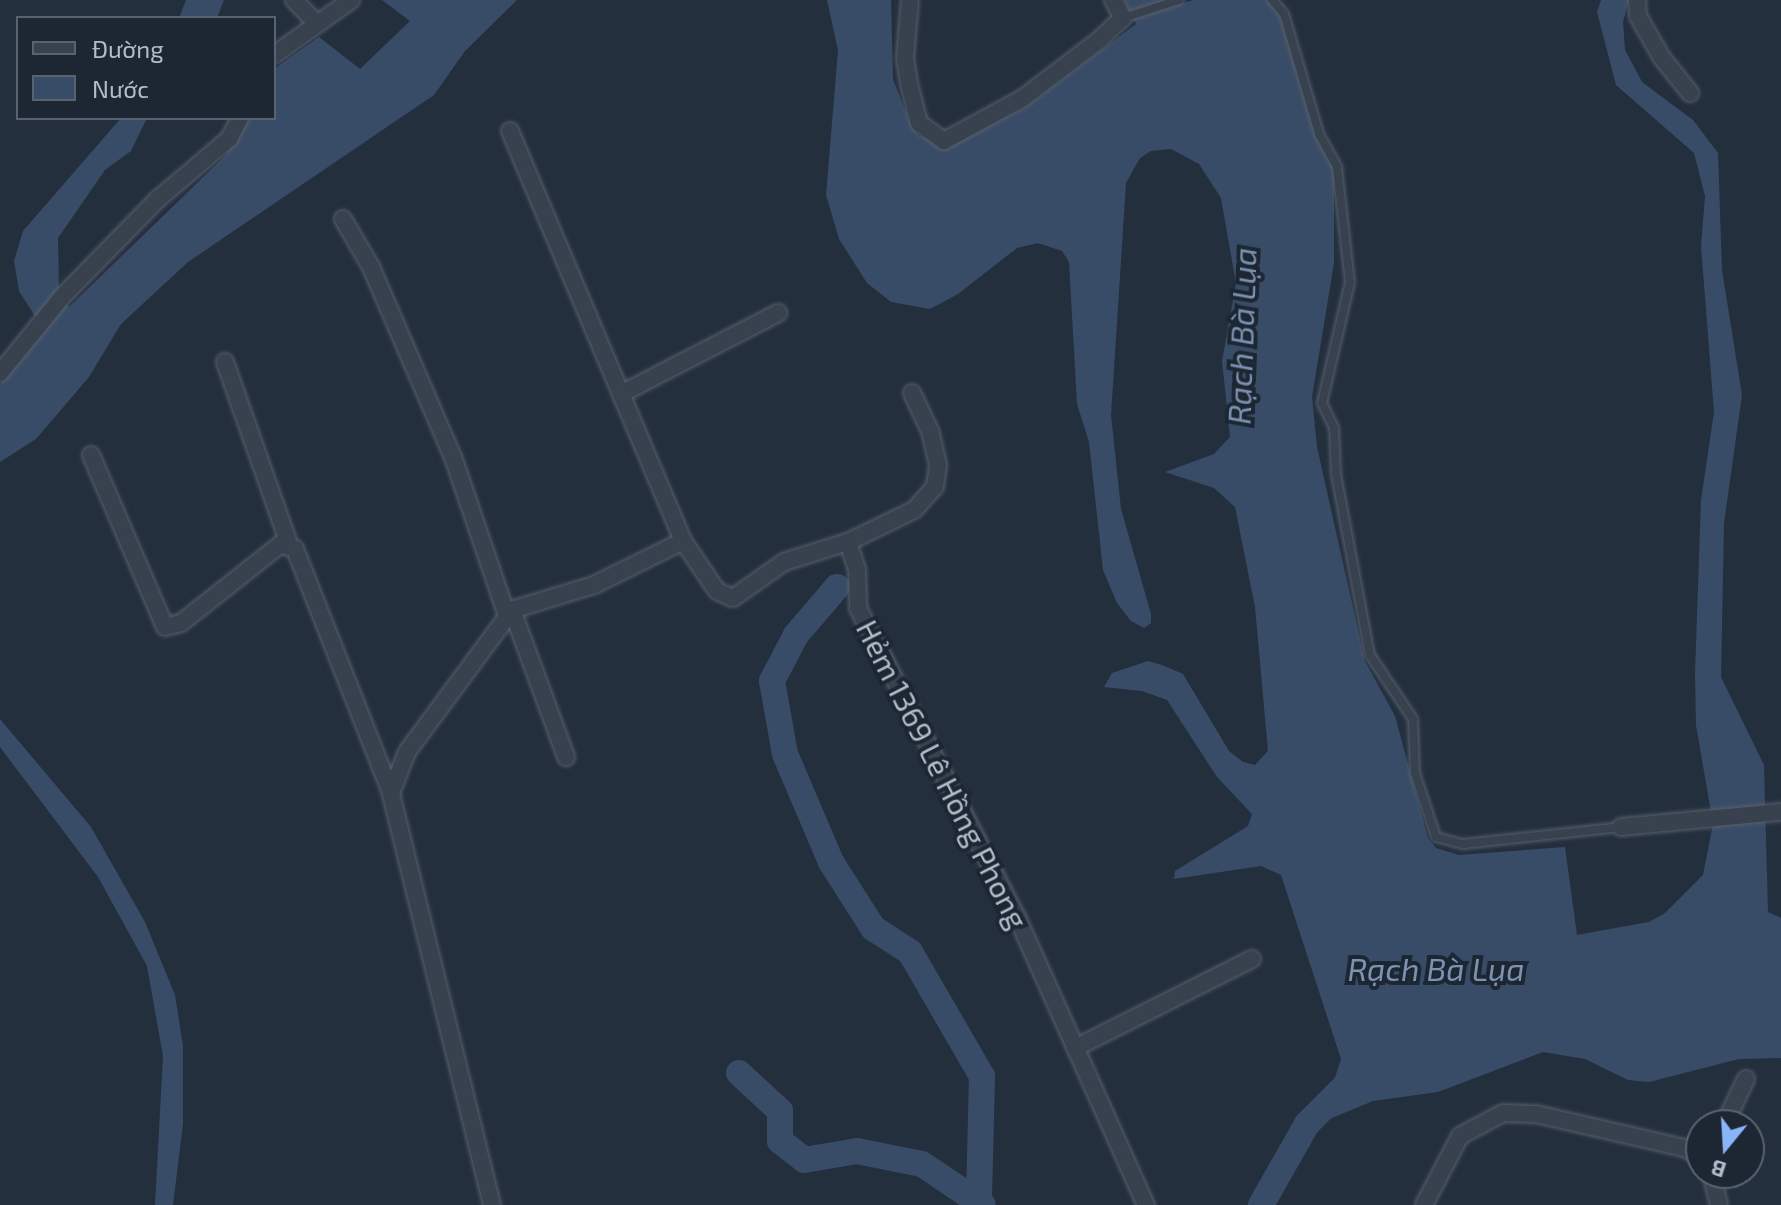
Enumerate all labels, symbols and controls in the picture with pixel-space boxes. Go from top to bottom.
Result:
legend [16,16,276,120]
text: Đường [92,34,164,63]
text: Nước [92,74,149,103]
water label: Rạch Bà Lụa [1219,247,1263,425]
street label: Hẻm 1369 Lê Hồng Phong [850,614,1036,934]
water label: Rạch Bà Lụa [1347,949,1525,987]
north arrow [1685,1109,1765,1189]
text: B [1707,1155,1729,1184]

